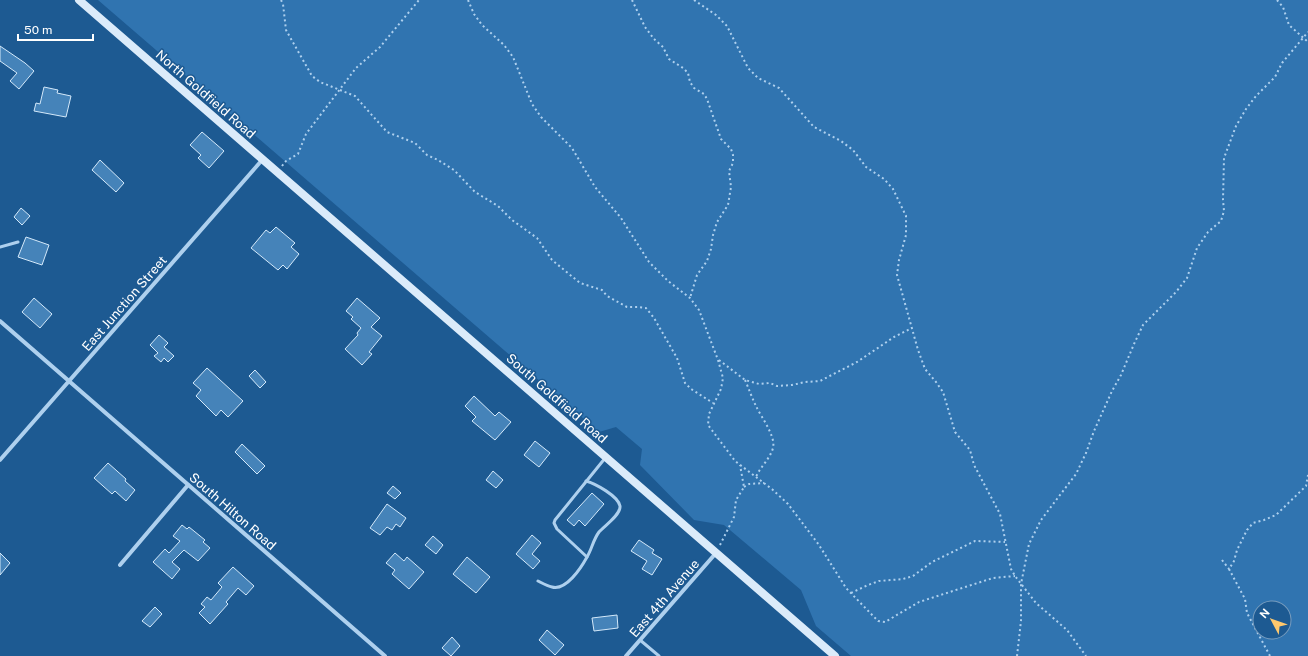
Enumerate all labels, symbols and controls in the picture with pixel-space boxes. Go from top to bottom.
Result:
scale bar [18,16,93,42]
text: 50 m [24,23,52,37]
street label: North Goldfield Road [153,47,259,142]
street label: East Junction Street [79,253,170,354]
street label: South Goldfield Road [503,351,610,446]
street label: South Hilton Road [186,470,279,553]
street label: East 4th Avenue [626,556,702,640]
north arrow [1252,600,1292,640]
text: N [1257,606,1272,621]

